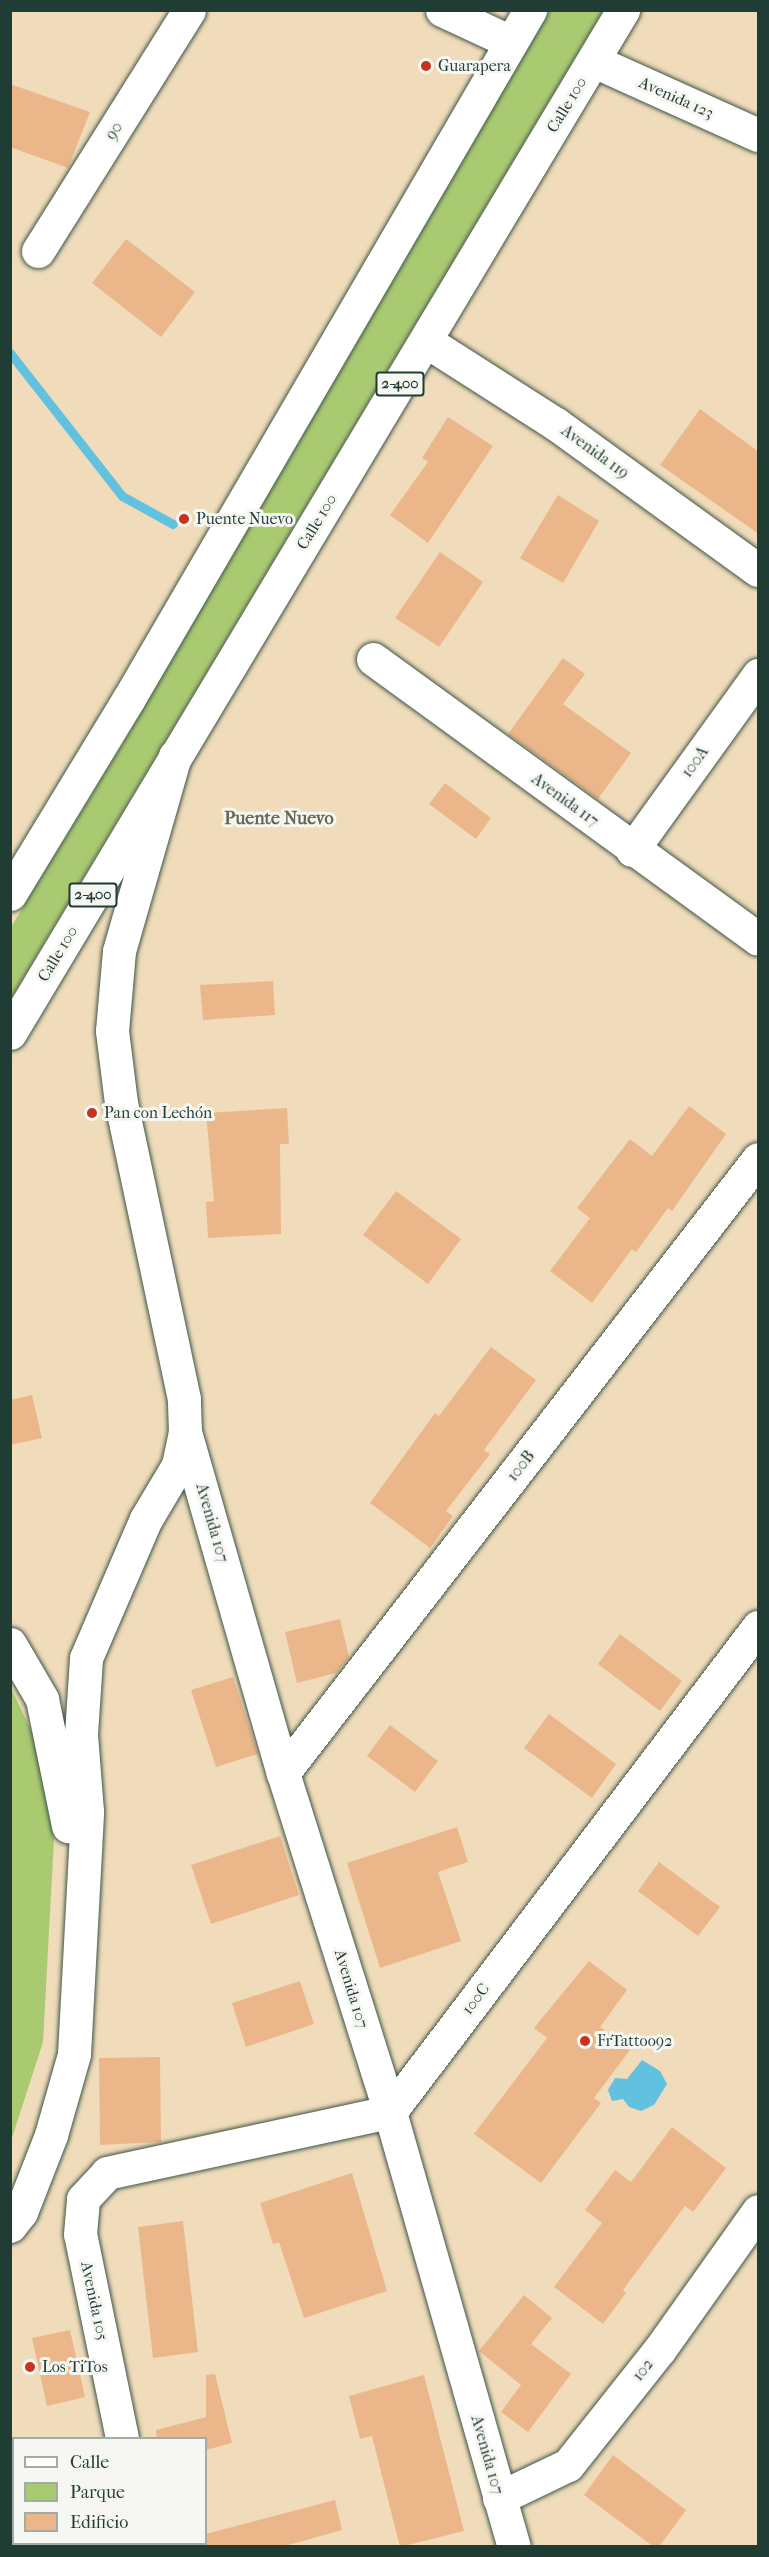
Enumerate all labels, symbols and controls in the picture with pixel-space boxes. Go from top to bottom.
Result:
place label: Guarapera [438,56,511,76]
marker: Guarapera [419,59,433,73]
street label: Avenida 123 [636,73,716,123]
street label: Calle 100 [543,74,591,136]
street label: 90 [101,119,127,143]
road number: 2-400 [374,372,426,396]
street label: Avenida 119 [557,421,633,483]
street label: Calle 100 [293,491,341,553]
place label: Puente Nuevo [196,509,293,529]
marker: Puente Nuevo [177,512,191,526]
street label: 100A [677,743,713,781]
street label: Avenida 117 [528,769,602,831]
district label: Puente Nuevo [224,808,334,830]
road number: 2-400 [68,883,118,907]
street label: Calle 100 [34,923,82,985]
place label: Pan con Lechón [104,1103,212,1123]
marker: Pan con Lechón [85,1106,99,1120]
street label: 100B [503,1447,539,1485]
street label: Avenida 107 [192,1481,232,1565]
street label: Avenida 107 [330,1947,372,2031]
street label: 100C [458,1980,494,2018]
place label: FrTattoo92 [597,2031,672,2051]
marker: FrTattoo92 [578,2034,592,2048]
street label: Avenida 105 [76,2260,112,2342]
street label: 102 [628,2355,658,2385]
place label: Los TiTos [42,2357,108,2377]
marker: Los TiTos [23,2360,37,2374]
street label: Avenida 107 [467,2413,507,2497]
legend [12,2437,207,2545]
text: Calle [70,2452,109,2473]
text: Parque [70,2482,125,2503]
text: Edificio [70,2512,128,2533]

